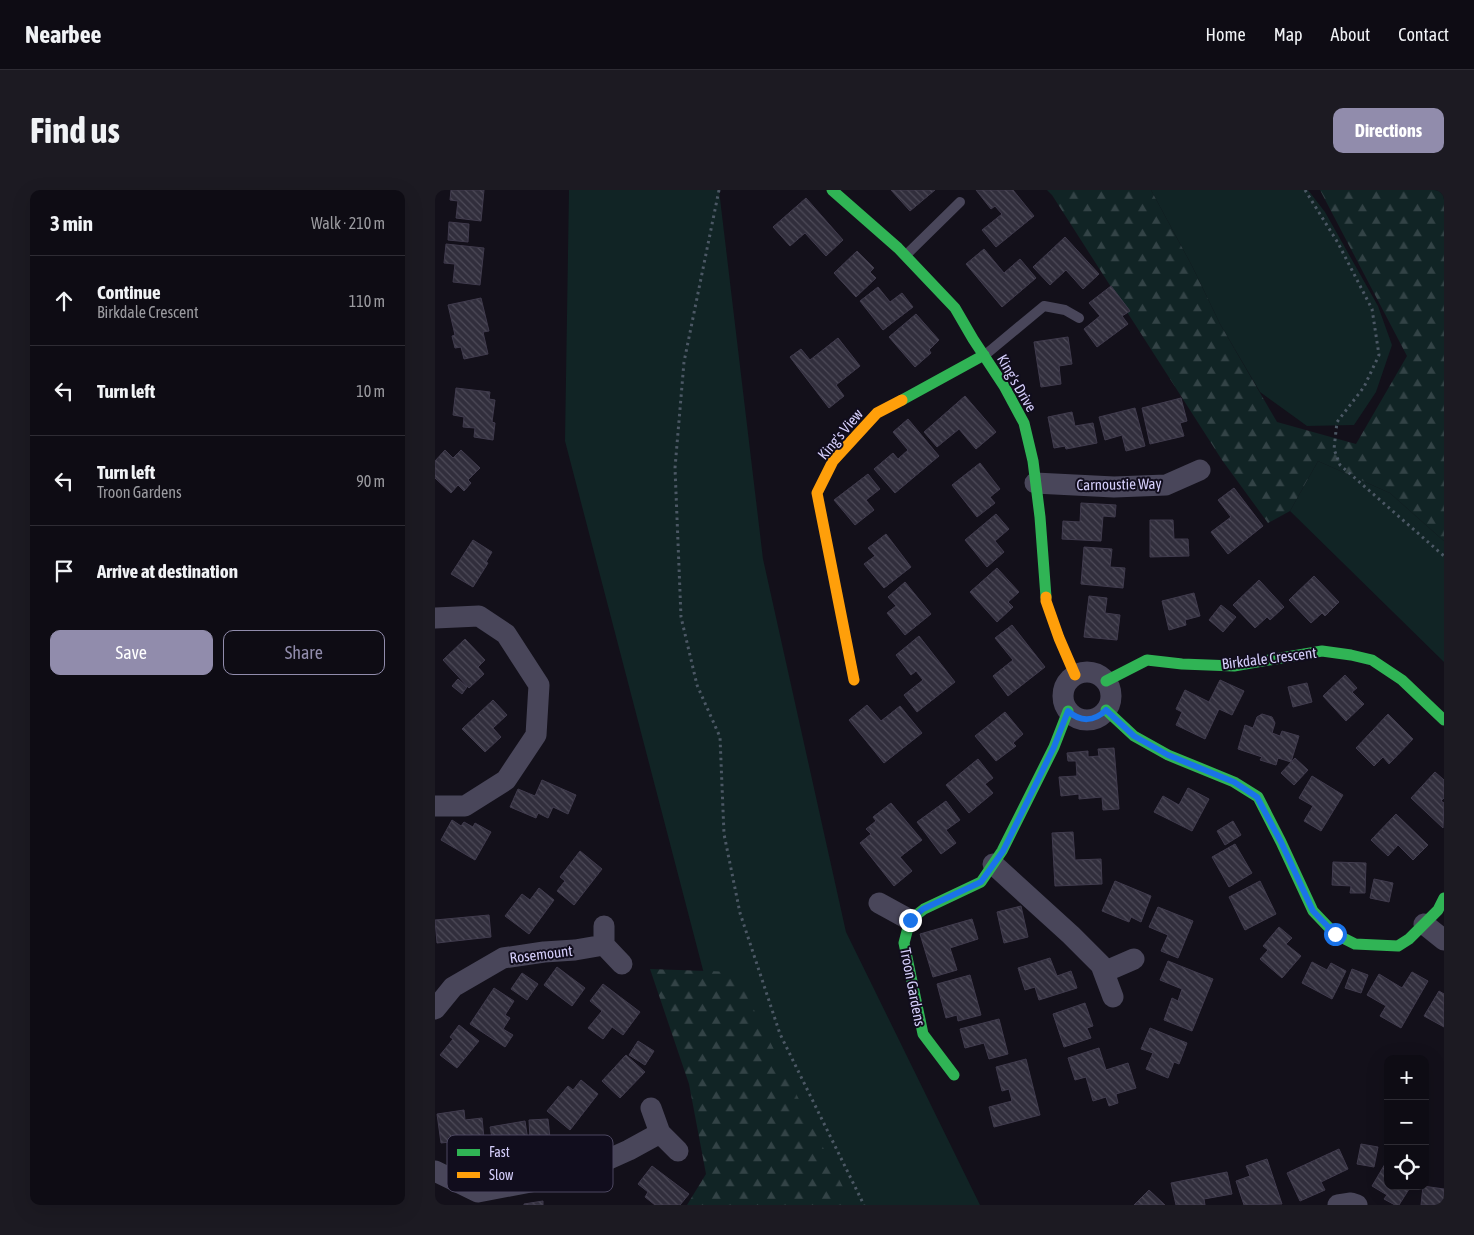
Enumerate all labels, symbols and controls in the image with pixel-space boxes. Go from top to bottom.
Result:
text: Nearbee [25,21,101,48]
text: Home [1206,24,1246,45]
text: Map [1274,24,1303,45]
text: About [1331,24,1370,45]
text: Contact [1398,24,1449,45]
button: Directions [1333,108,1444,153]
text: Find us [30,110,120,150]
text: 3 min [50,211,93,235]
text: Walk · 210 m [311,214,385,232]
text: Continue [97,281,161,303]
icon: ahead [50,287,78,315]
text: 110 m [349,292,385,310]
text: Birkdale Crescent [97,303,199,321]
street label: King's Drive [994,351,1040,415]
icon: left [50,377,78,405]
text: Turn left [97,380,155,402]
text: 10 m [356,382,385,400]
street label: King's View [814,405,866,463]
text: Turn left [97,461,155,483]
icon: left [50,467,78,495]
text: 90 m [356,472,385,490]
street label: Carnoustie Way [1076,475,1162,493]
text: Troon Gardens [97,483,182,501]
icon: arrive [50,557,78,585]
text: Arrive at destination [97,560,238,582]
button: Save [50,630,213,675]
button: Share [223,630,385,675]
street label: Birkdale Crescent [1221,644,1317,672]
route end [899,909,922,932]
route start [1324,923,1347,946]
street label: Rosemount [509,942,573,966]
street label: Troon Gardens [897,946,929,1028]
map controls [1384,1055,1429,1190]
button: + [1384,1055,1429,1100]
button: − [1384,1100,1429,1145]
legend [447,1135,613,1192]
text: Fast [489,1144,510,1160]
button: locate [1384,1145,1429,1190]
text: Slow [489,1167,514,1183]

